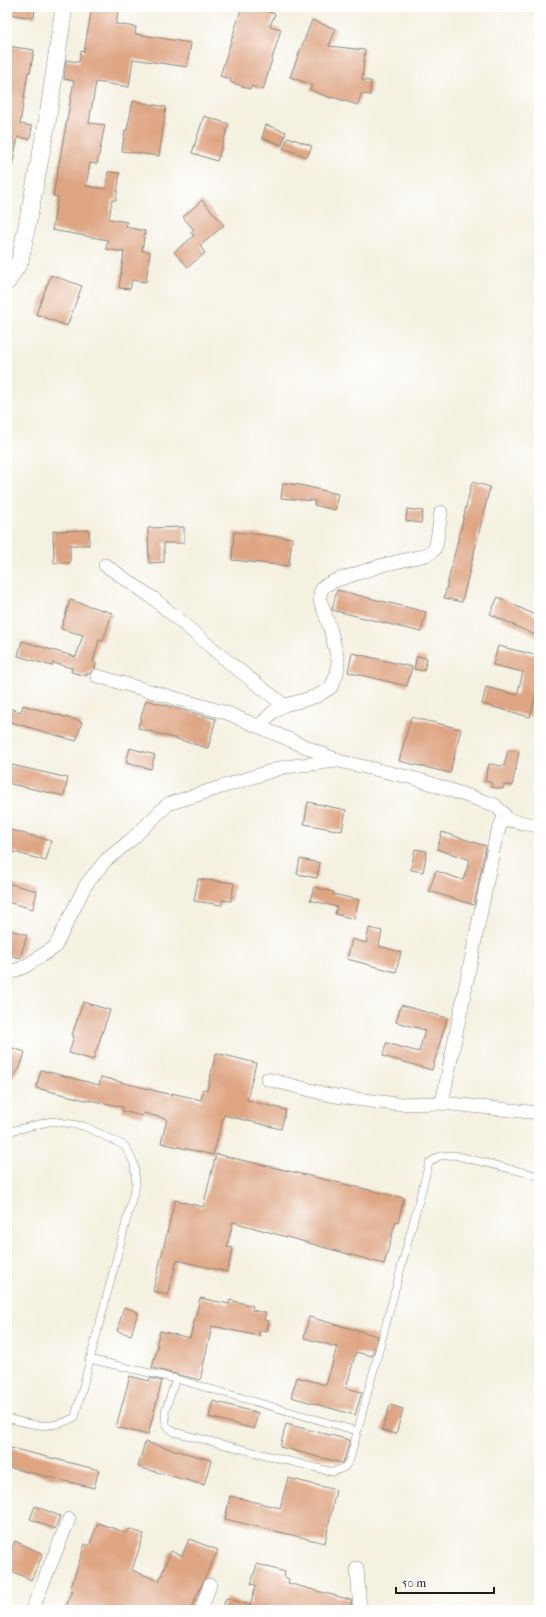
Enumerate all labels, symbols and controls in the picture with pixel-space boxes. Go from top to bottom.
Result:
scale bar [396,1569,494,1595]
text: 50 m [402,1576,426,1590]

